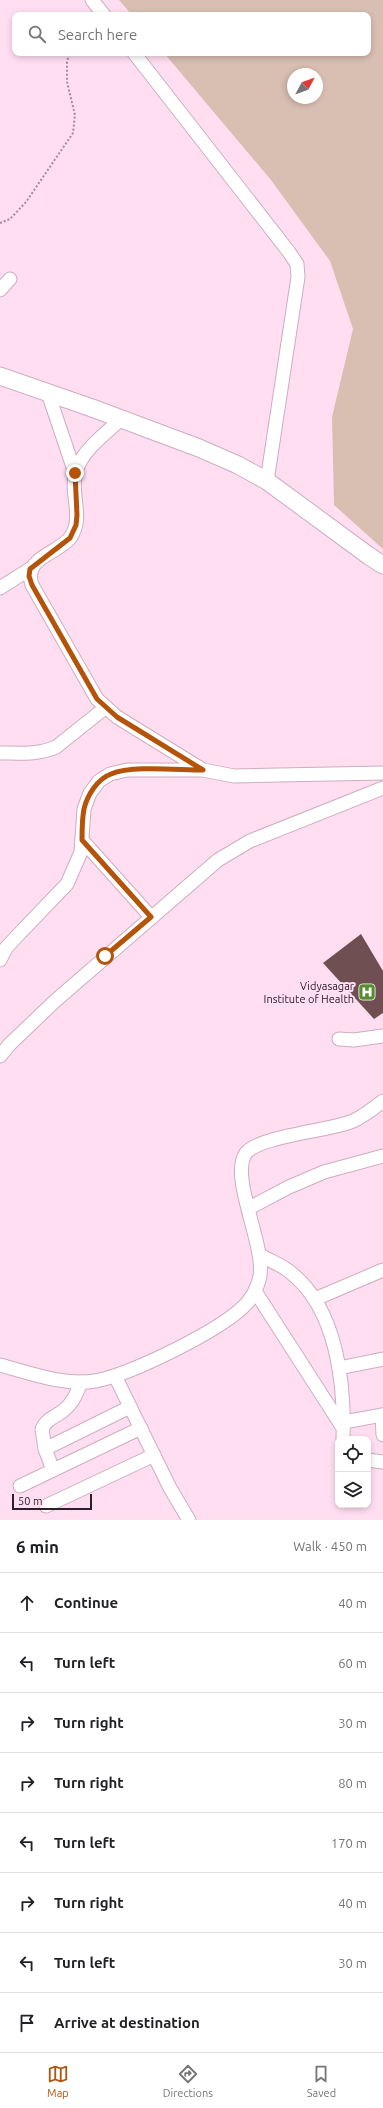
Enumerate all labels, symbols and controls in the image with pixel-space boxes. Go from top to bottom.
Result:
search box [12,12,371,56]
icon: search [26,23,48,45]
text: Search here [58,26,137,43]
north arrow [287,68,323,104]
route end [66,464,84,482]
route start [96,947,114,965]
place label: Vidyasagar Institute of Health [264,980,355,1005]
hospital icon: Vidyasagar Institute of Health [357,982,377,1002]
map controls [335,1436,371,1508]
button: locate [335,1436,371,1472]
button: layers [335,1472,371,1508]
scale bar [12,1492,92,1511]
text: 50 m [18,1495,42,1507]
text: 6 min [16,1537,59,1556]
text: Walk · 450 m [293,1539,367,1553]
icon: ahead [16,1592,38,1614]
text: Continue [54,1594,118,1611]
text: 40 m [338,1596,367,1610]
icon: left [16,1652,38,1674]
text: Turn left [54,1654,115,1671]
text: 60 m [338,1656,367,1670]
icon: right [16,1712,38,1734]
text: Turn right [54,1714,124,1731]
text: 30 m [338,1716,367,1730]
icon: right [16,1772,38,1794]
text: Turn right [54,1774,124,1791]
text: 80 m [338,1776,367,1790]
icon: left [16,1832,38,1854]
text: Turn left [54,1834,115,1851]
text: 170 m [331,1836,367,1850]
icon: right [16,1892,38,1914]
text: Turn right [54,1894,124,1911]
text: 40 m [338,1896,367,1910]
icon: left [16,1952,38,1974]
text: Turn left [54,1954,115,1971]
text: 30 m [338,1956,367,1970]
icon: arrive [16,2012,38,2034]
text: Arrive at destination [54,2014,200,2031]
tab: Map [47,2063,69,2099]
tab: Directions [163,2063,213,2099]
tab: Saved [307,2063,336,2099]

